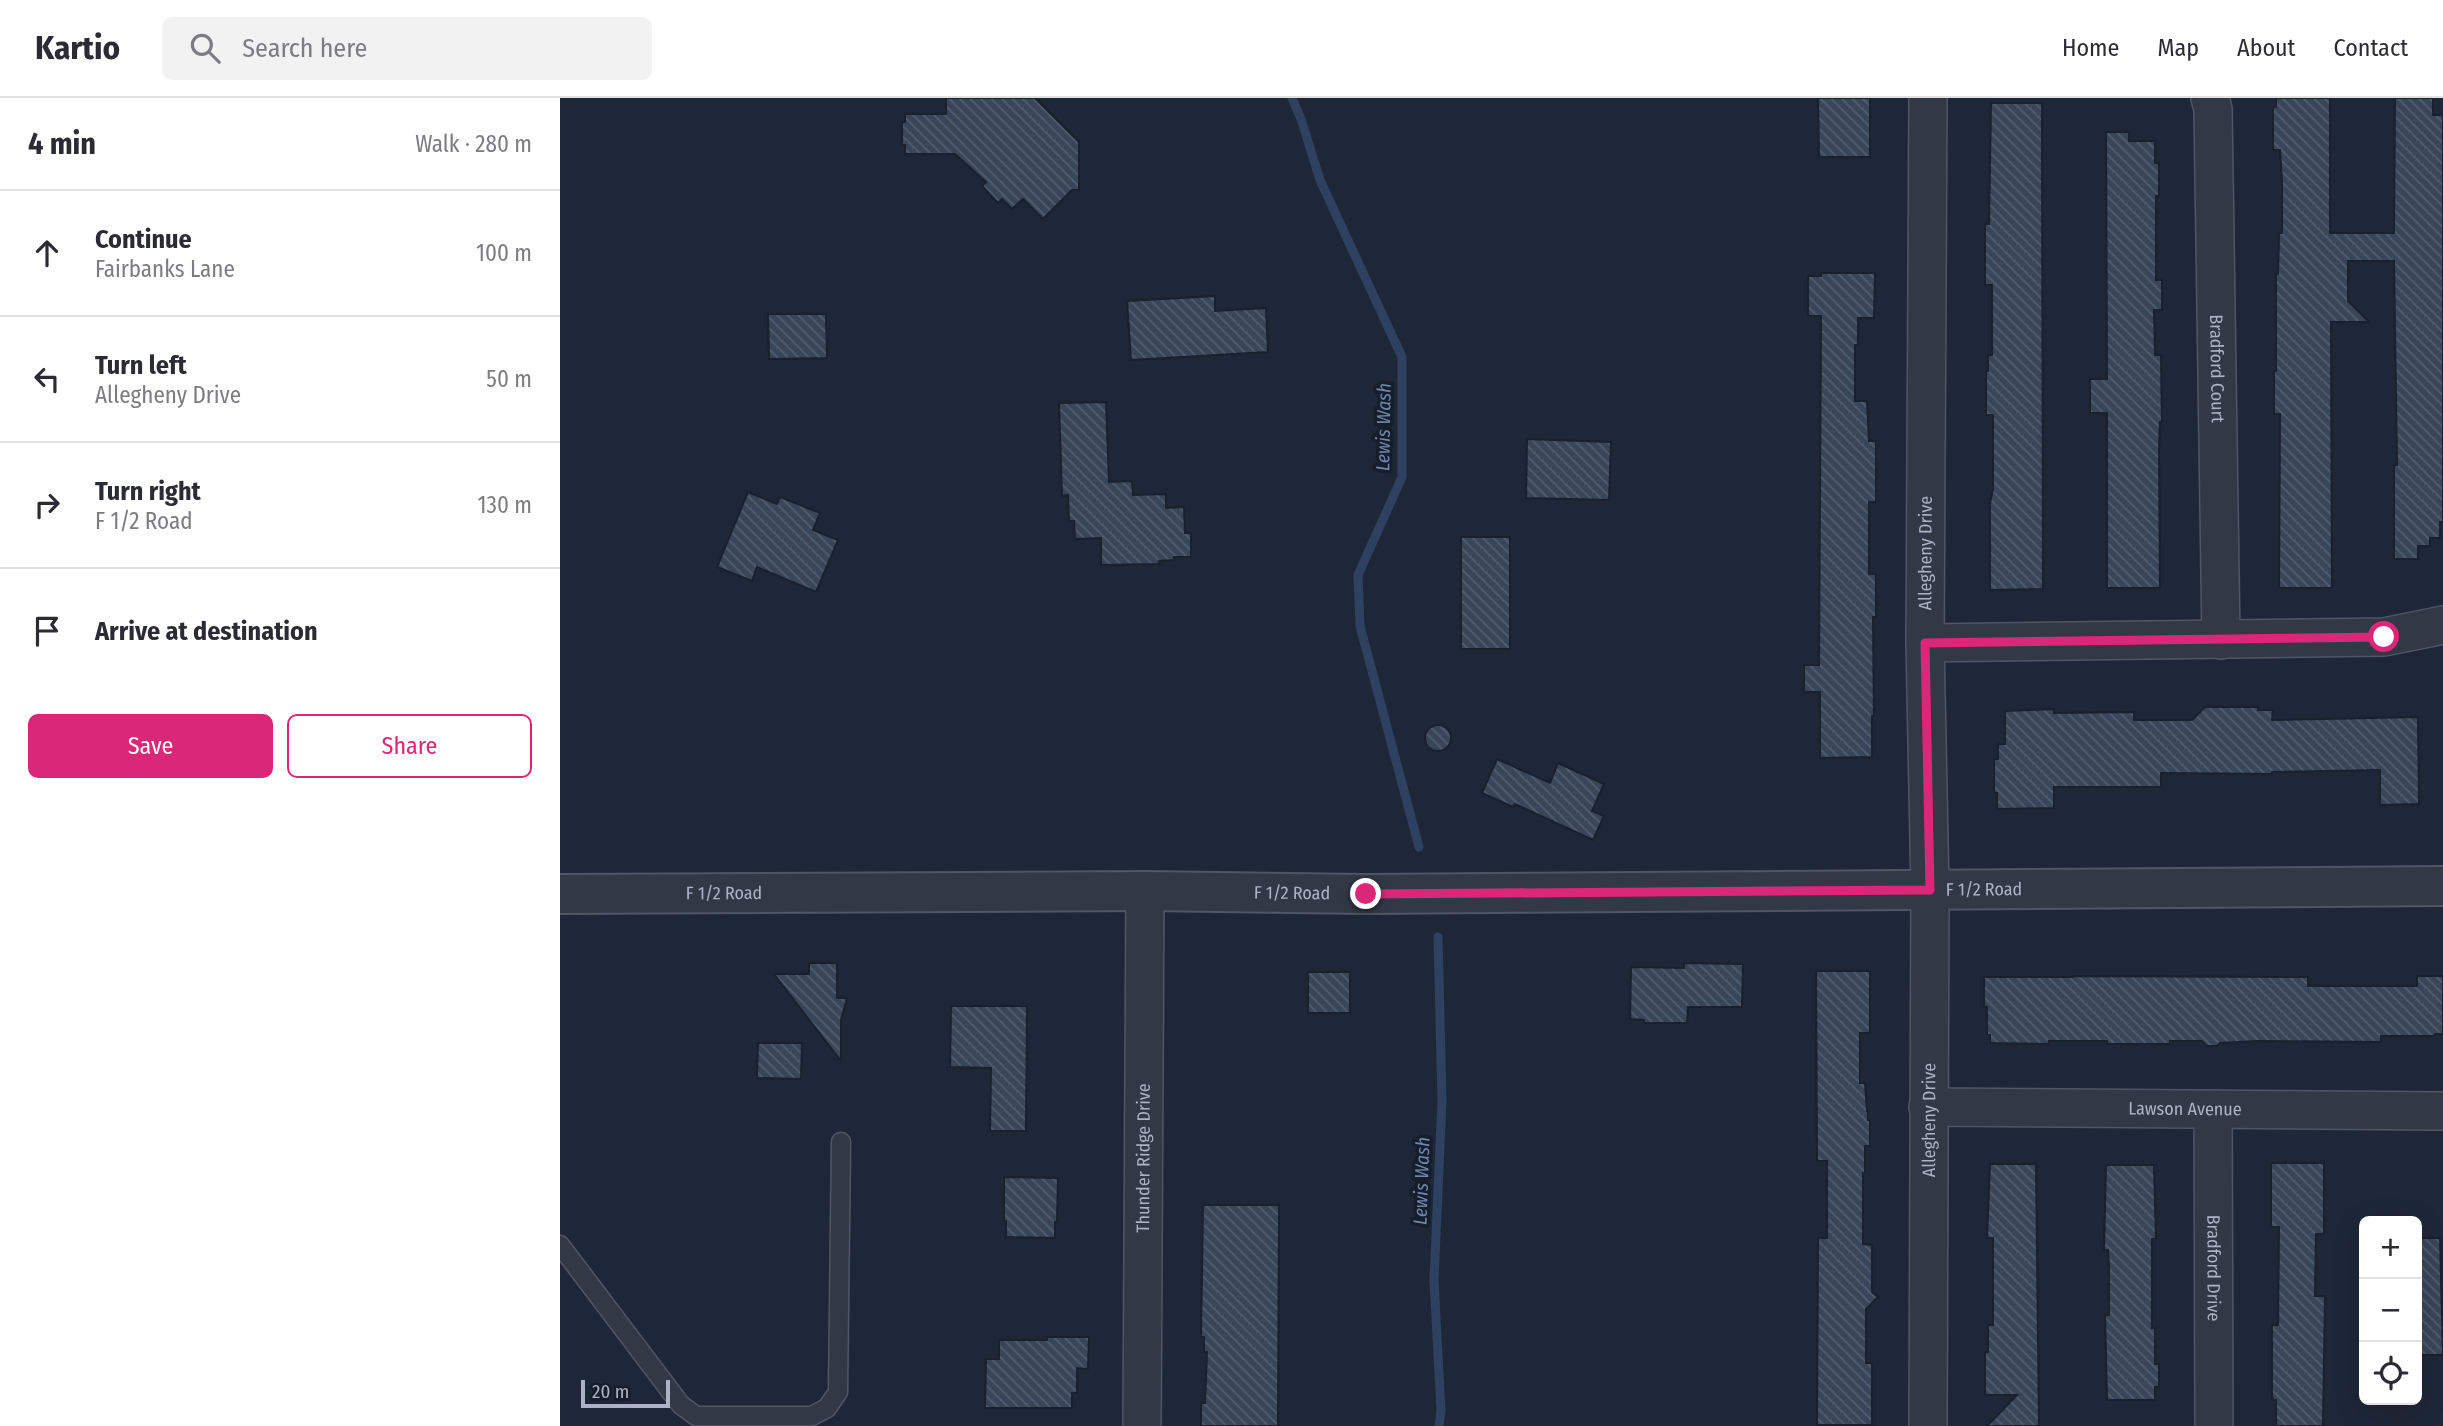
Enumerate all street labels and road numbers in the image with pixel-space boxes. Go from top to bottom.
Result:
street label: Bradford Court [2205,314,2229,423]
street label: Allegheny Drive [1914,496,1937,610]
street label: F 1/2 Road [1946,878,2022,901]
street label: F 1/2 Road [1254,881,1330,905]
street label: F 1/2 Road [686,882,762,904]
street label: Allegheny Drive [1918,1063,1940,1177]
street label: Thunder Ridge Drive [1132,1083,1155,1233]
street label: Lawson Avenue [2128,1098,2242,1120]
street label: Bradford Drive [2202,1215,2225,1321]

